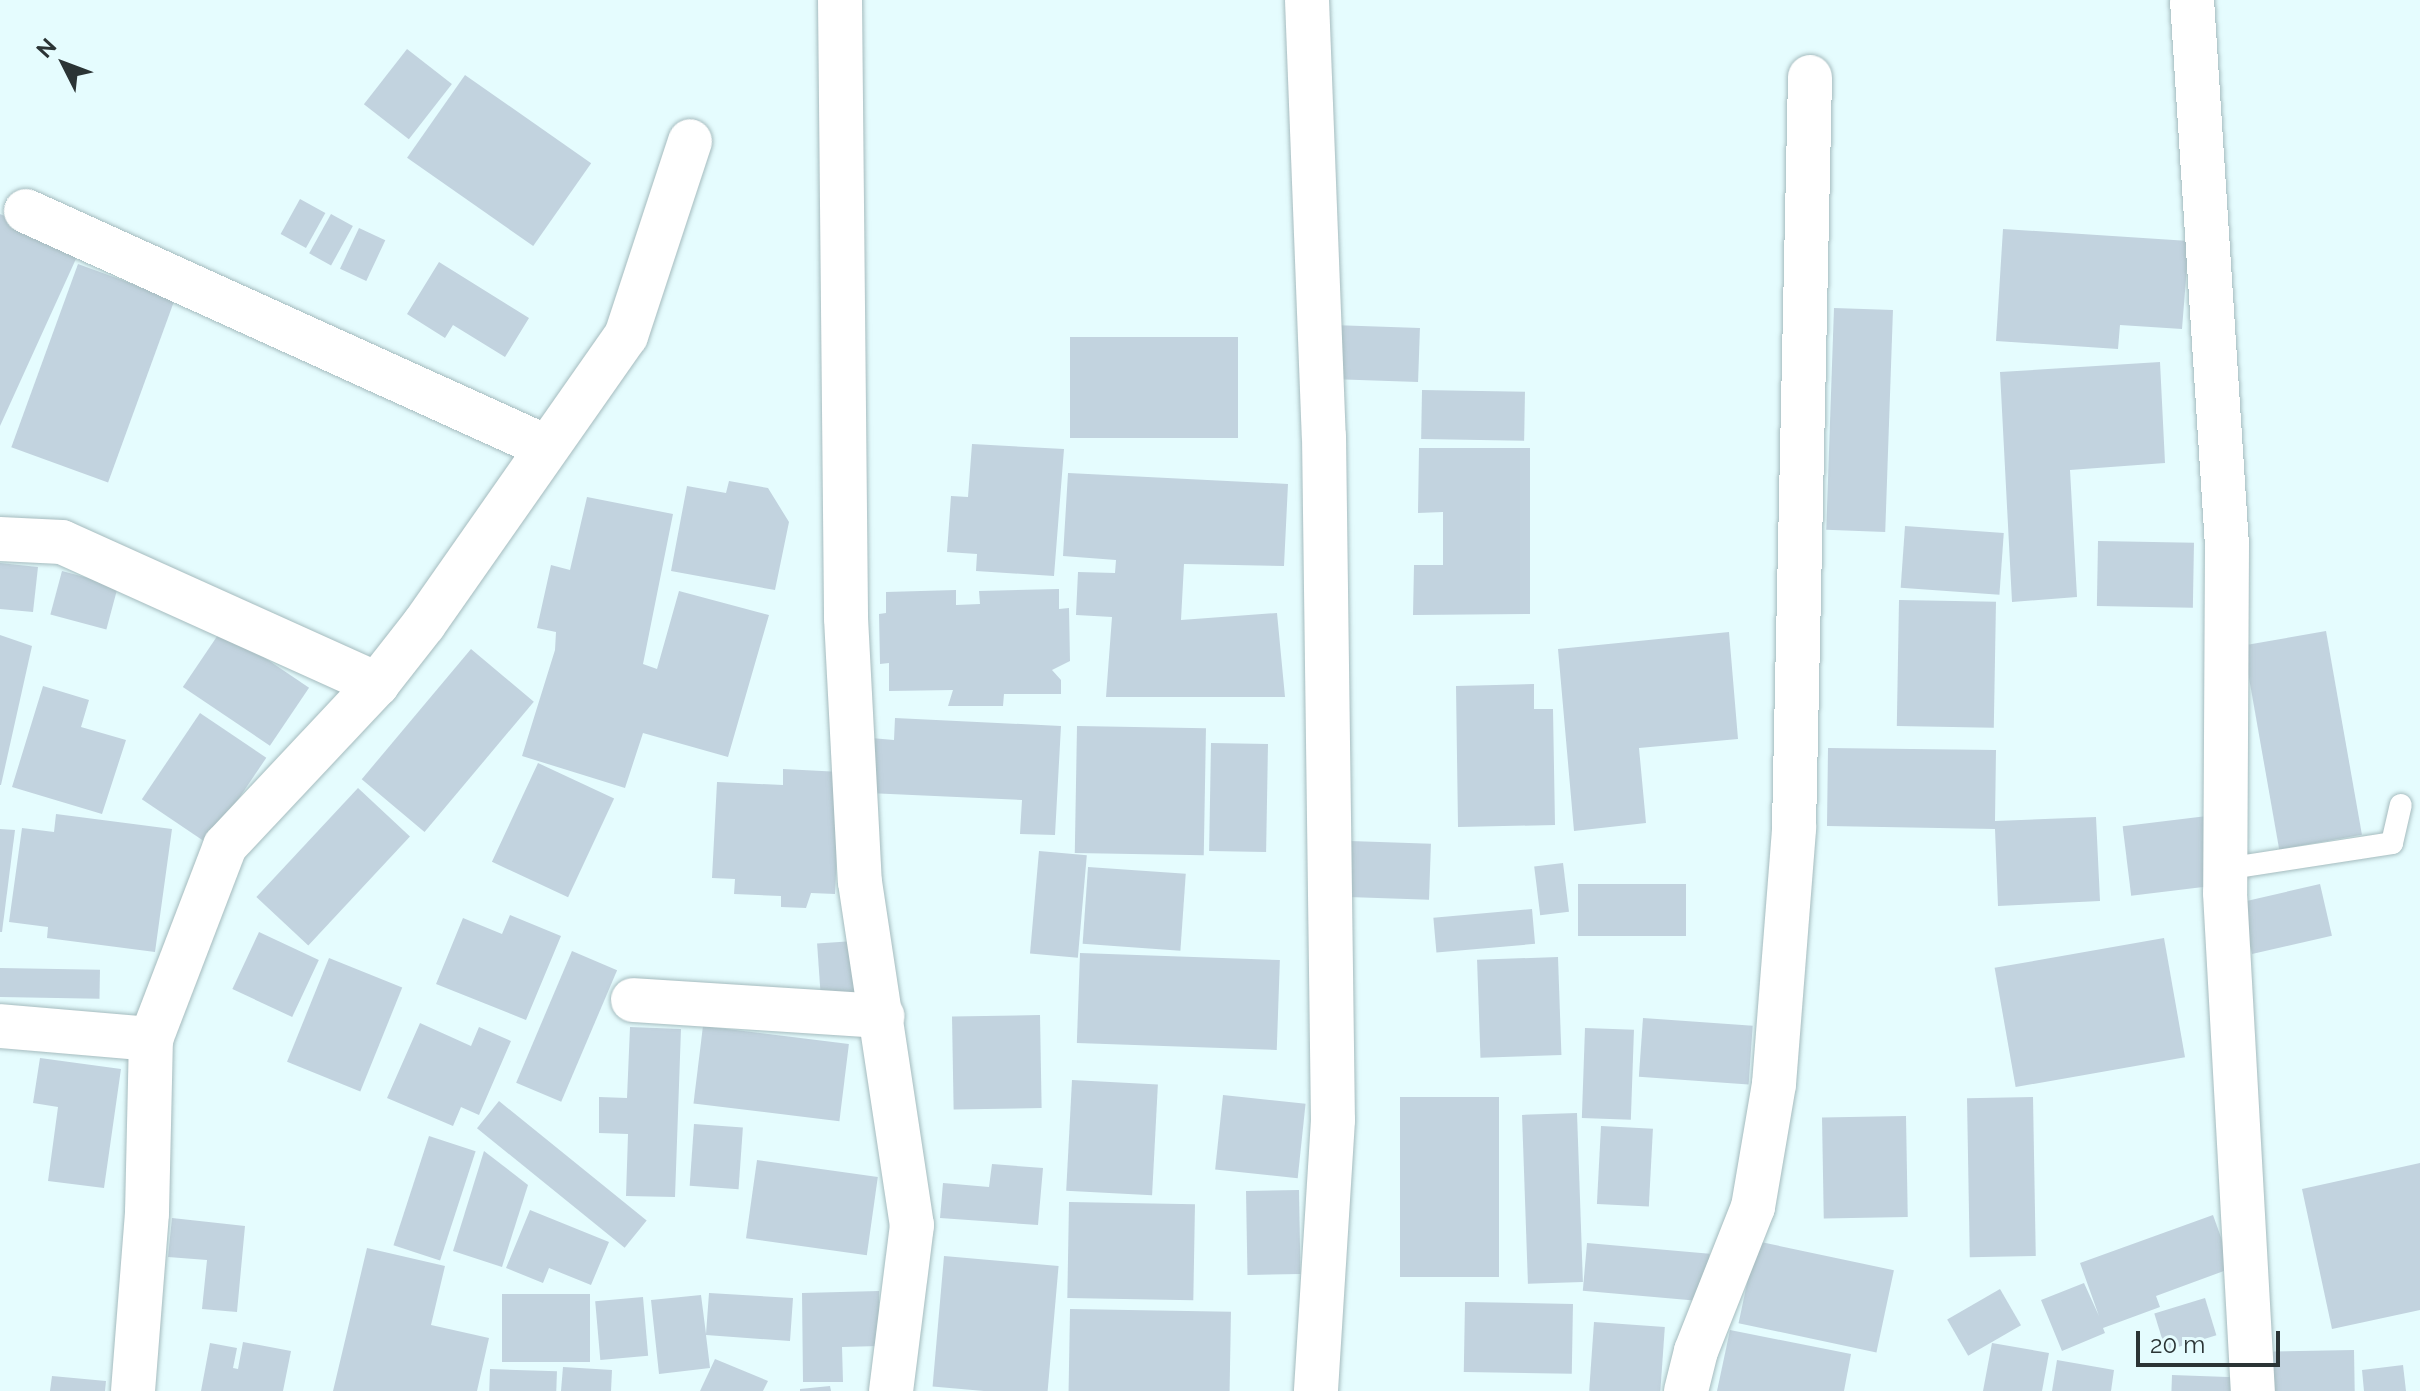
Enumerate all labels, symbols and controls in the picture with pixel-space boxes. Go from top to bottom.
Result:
north arrow [24,24,104,104]
text: N [31,33,61,63]
scale bar [2140,1315,2284,1365]
text: 20 m [2150,1330,2205,1359]

